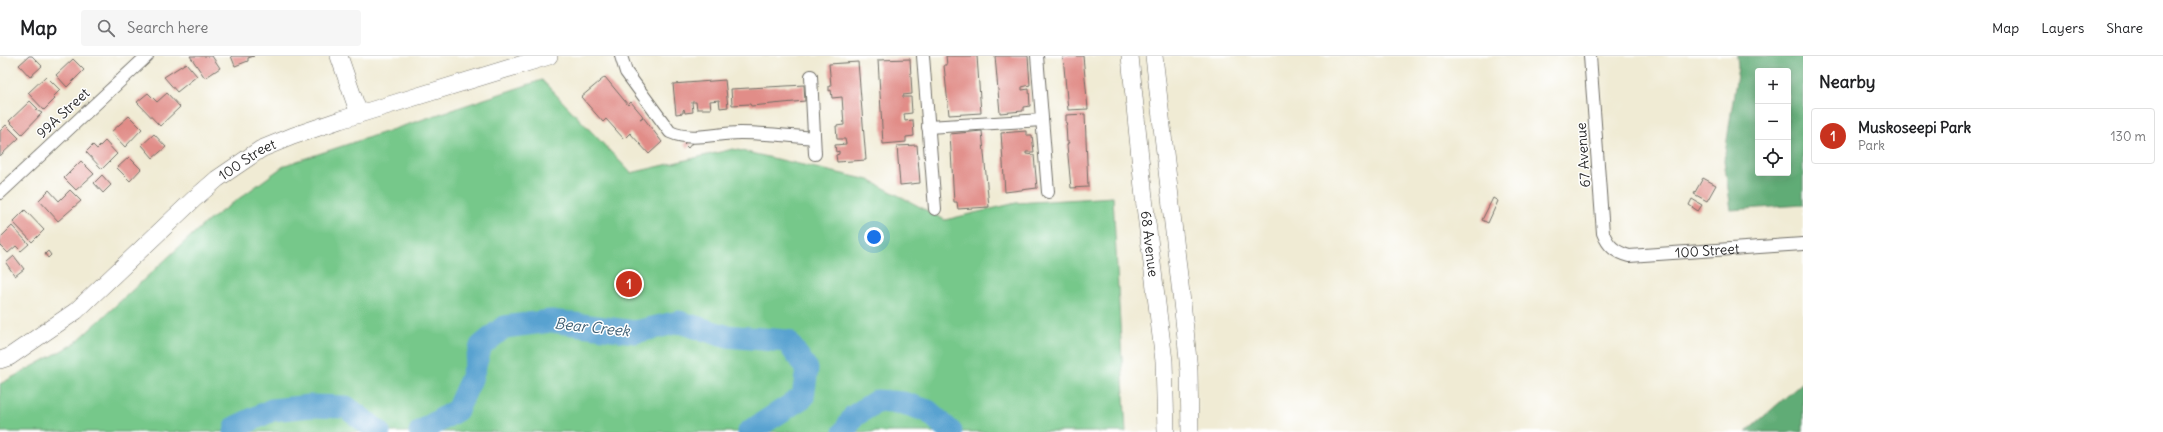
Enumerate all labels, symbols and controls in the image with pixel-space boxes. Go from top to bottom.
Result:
search box [81,10,361,46]
text: Map [20,16,57,40]
icon: search [95,17,117,39]
text: Search here [127,18,208,37]
text: Map [1992,19,2019,37]
text: Layers [2041,19,2084,37]
text: Share [2106,19,2143,37]
map controls [1755,68,1791,176]
button: + [1755,68,1791,104]
text: Nearby [1819,71,1875,93]
street label: 99A Street [33,84,93,142]
button: − [1755,104,1791,140]
text: Muskoseepi Park [1858,118,1971,137]
street label: 67 Avenue [1572,122,1594,188]
text: 1 [1830,128,1836,145]
text: 130 m [2110,128,2146,145]
street label: 100 Street [215,135,279,184]
text: Park [1858,137,1885,154]
button: locate [1755,140,1791,176]
street label: 68 Avenue [1137,210,1163,278]
your location [864,227,884,247]
street label: 100 Street [1674,239,1740,262]
pin: 1 [616,269,642,299]
water label: Bear Creek [553,314,632,341]

